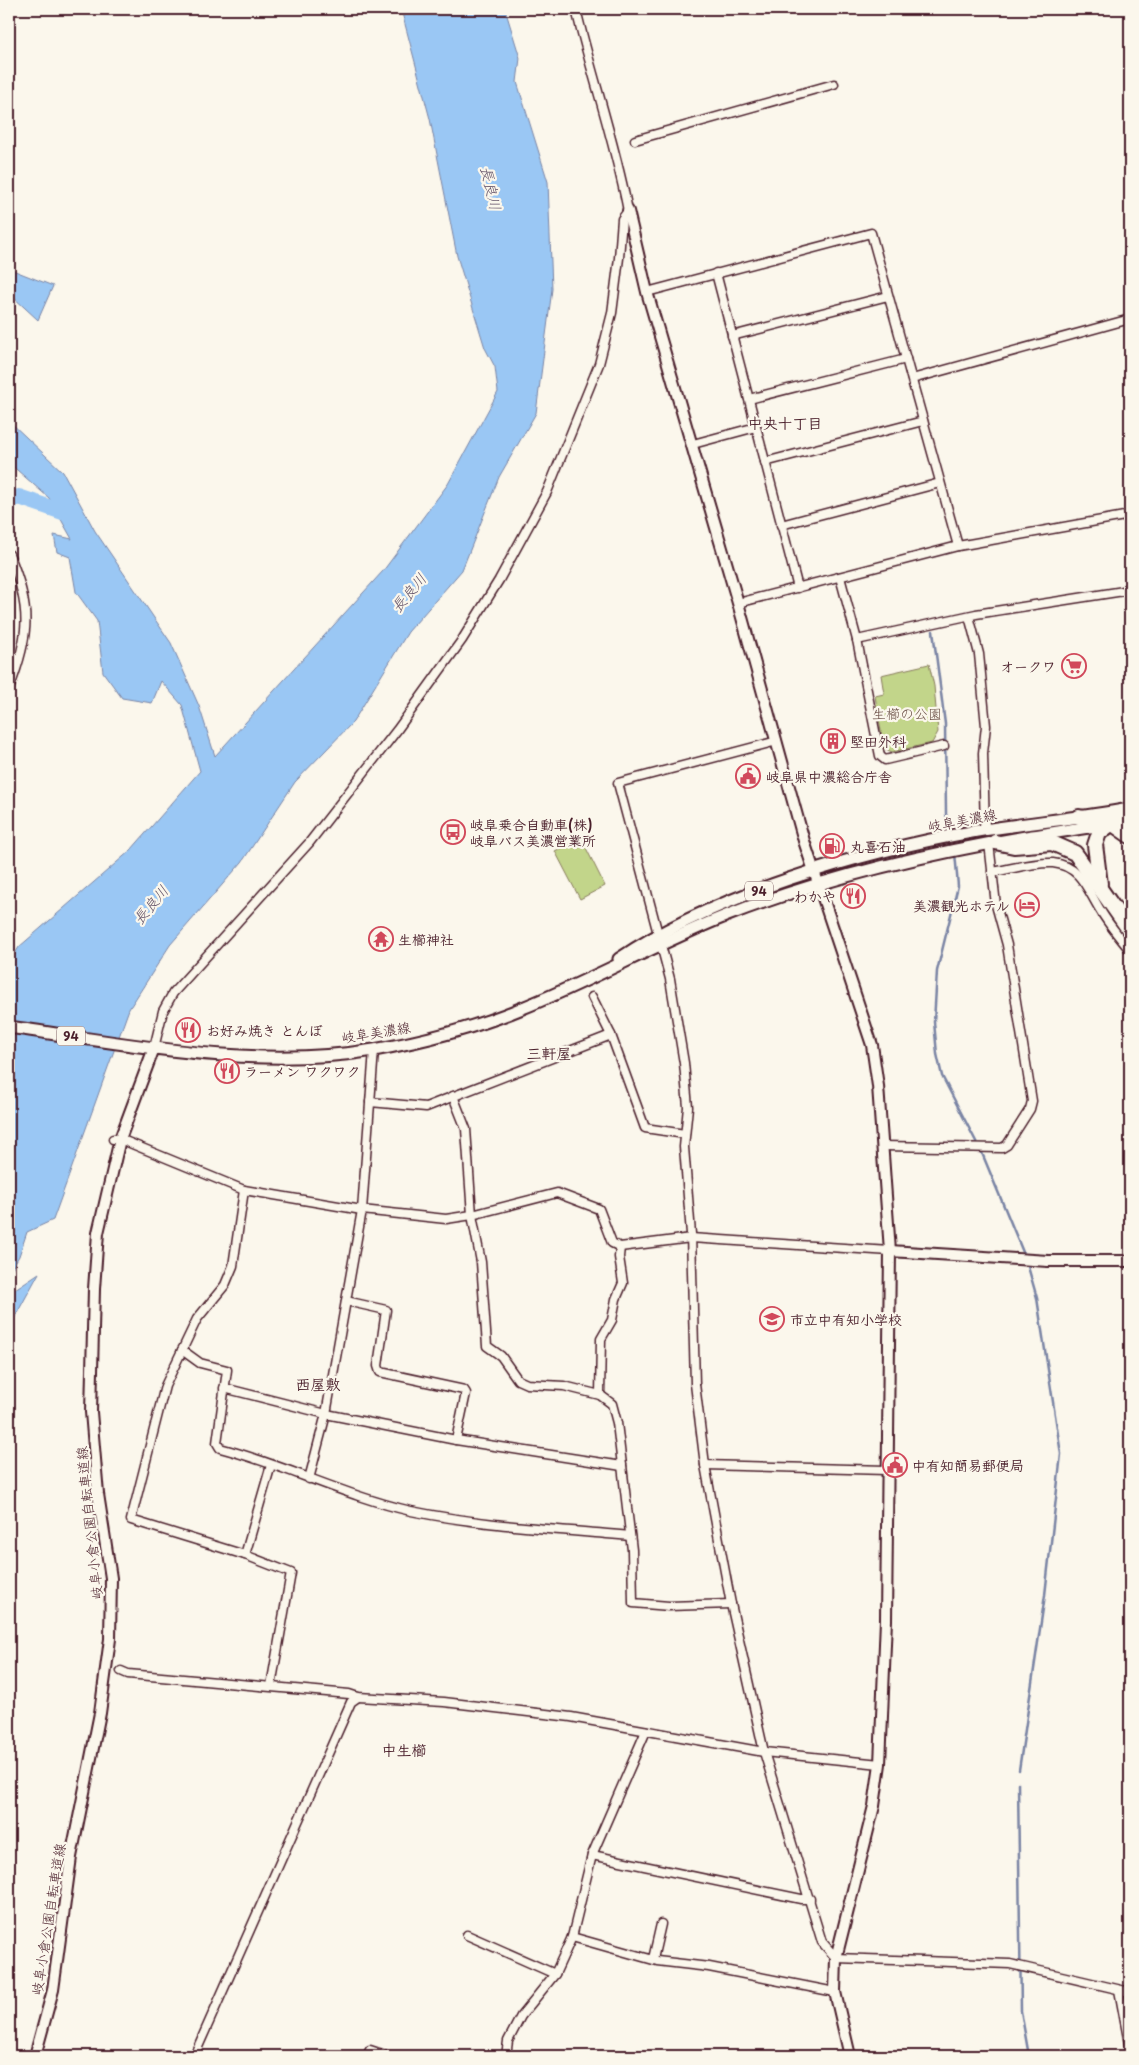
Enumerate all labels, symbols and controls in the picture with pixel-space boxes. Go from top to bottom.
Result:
water label: 長良川 [476,163,508,213]
district label: 中央十丁目 [747,411,823,434]
water label: 長良川 [385,567,431,617]
supermarket icon: オークワ [1061,653,1087,679]
place label: オークワ [1000,656,1056,677]
park label: 生櫛の公園 [872,703,942,724]
building icon: 堅田外科 [820,728,846,754]
place label: 堅田外科 [850,731,907,752]
public building icon: 岐阜県中濃総合庁舎 [735,763,761,789]
place label: 岐阜県中濃総合庁舎 [766,766,892,787]
street label: 岐阜美濃線 [926,803,998,837]
place label: 岐阜乗合自動車(株) 岐阜バス美濃営業所 [470,814,596,851]
bus stop icon: 岐阜乗合自動車(株) 岐阜バス美濃営業所 [440,819,466,845]
fuel station icon: 丸喜石油 [819,833,845,859]
place label: 丸喜石油 [850,836,906,857]
water label: 長良川 [127,879,173,929]
road number: 94 [745,881,773,900]
restaurant icon: わかや [840,883,866,909]
place label: わかや [794,886,836,907]
hotel icon: 美濃観光ホテル [1014,892,1040,918]
place label: 美濃観光ホテル [913,895,1010,916]
temple icon: 生櫛神社 [368,926,394,952]
place label: 生櫛神社 [398,929,454,950]
street label: 岐阜美濃線 [340,1016,412,1048]
restaurant icon: お好み焼き とんぼ [175,1017,201,1043]
place label: お好み焼き とんぼ [206,1020,323,1041]
road number: 94 [57,1026,85,1046]
district label: 三軒屋 [526,1041,572,1064]
restaurant icon: ラーメン ワクワク [214,1058,240,1084]
place label: ラーメン ワクワク [244,1061,361,1082]
school or university icon: 市立中有知小学校 [759,1306,785,1332]
place label: 市立中有知小学校 [790,1309,902,1330]
district label: 西屋敷 [295,1372,341,1395]
street label: 岐阜小倉公園自転車道線 [71,1445,107,1601]
public building icon: 中有知簡易郵便局 [882,1452,908,1478]
place label: 中有知簡易郵便局 [912,1455,1024,1476]
district label: 中生櫛 [381,1738,427,1761]
street label: 岐阜小倉公園自転車道線 [26,1841,70,1997]

